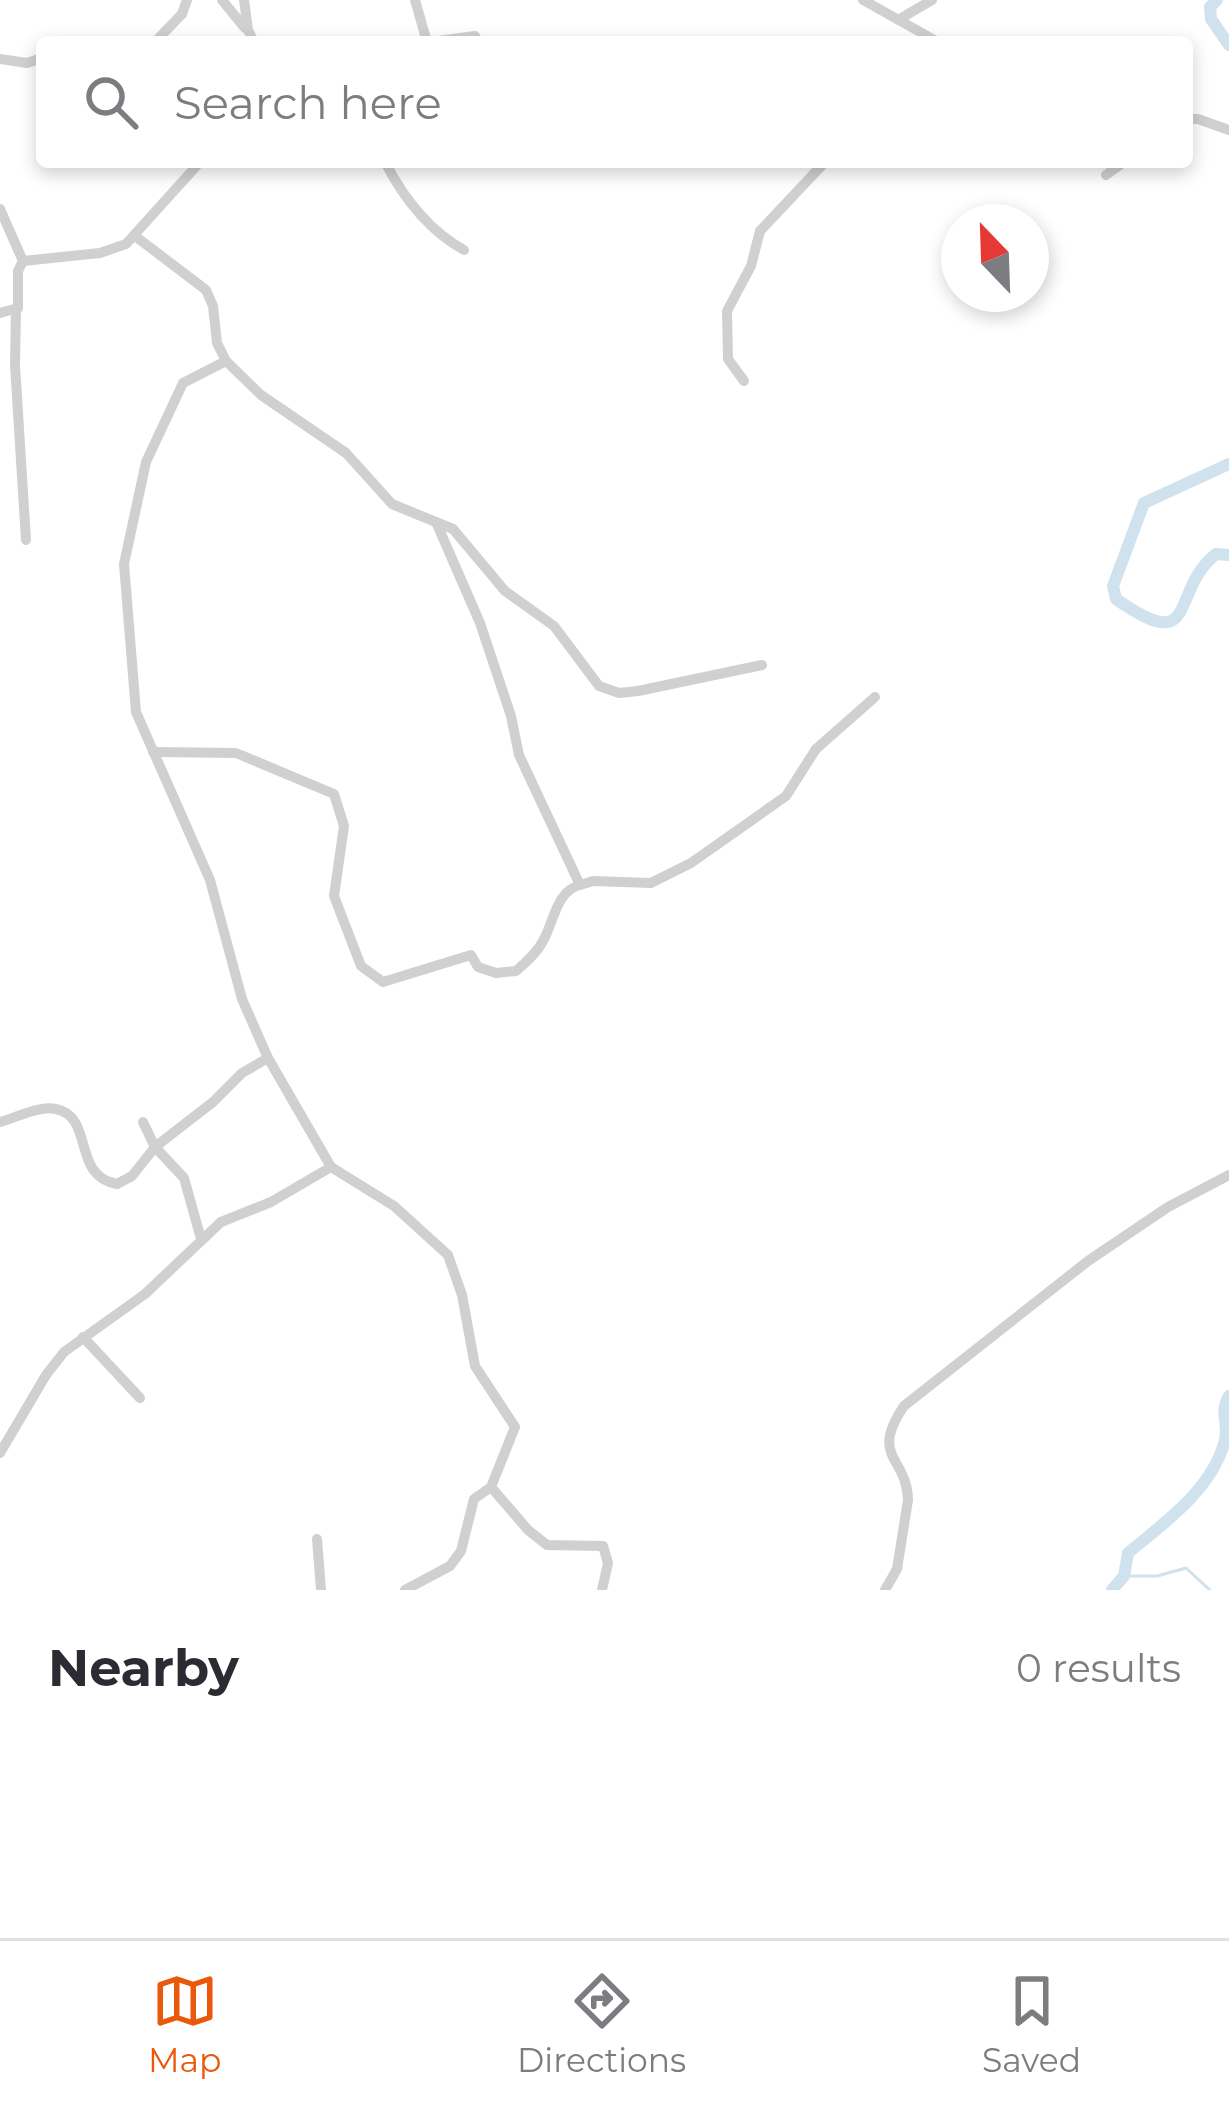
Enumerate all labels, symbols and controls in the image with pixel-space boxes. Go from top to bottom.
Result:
search box [36,36,1193,168]
icon: search [78,69,144,135]
text: Search here [174,75,442,130]
north arrow [941,204,1049,312]
text: Nearby [48,1637,239,1699]
text: 0 results [1016,1644,1181,1692]
tab: Map [148,1968,221,2080]
tab: Directions [517,1968,686,2080]
tab: Saved [982,1968,1081,2080]

